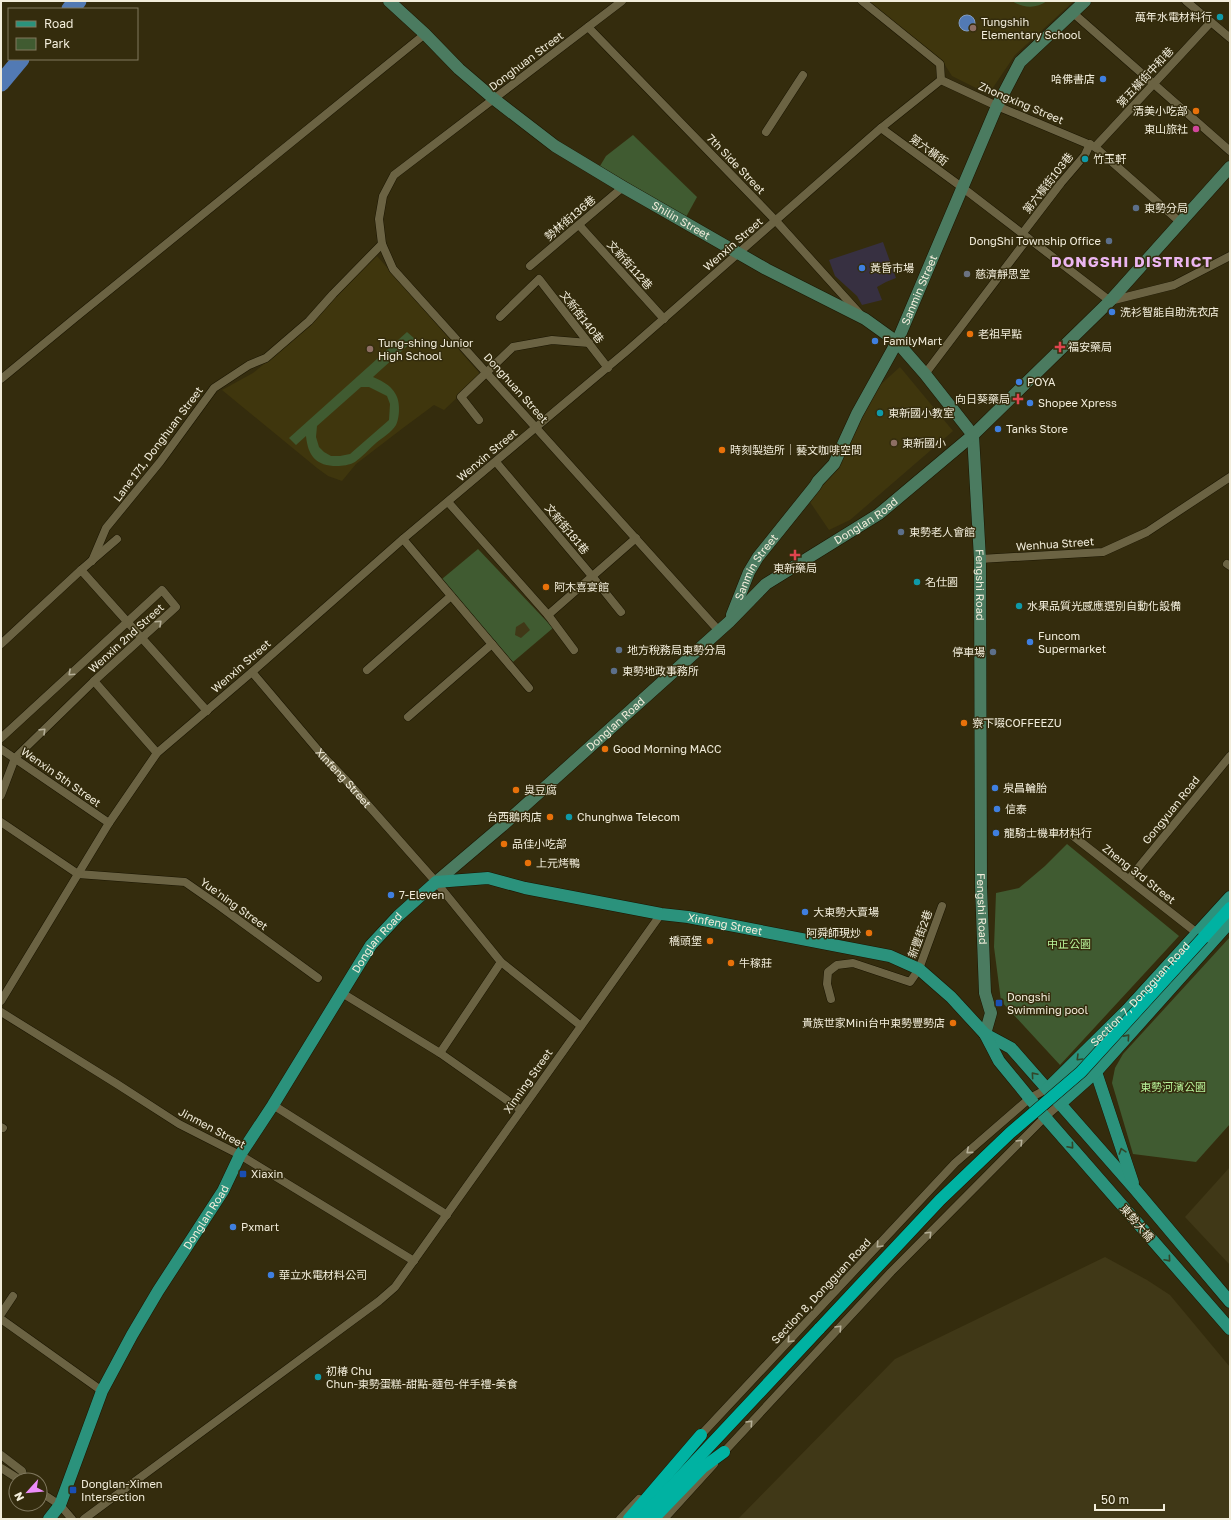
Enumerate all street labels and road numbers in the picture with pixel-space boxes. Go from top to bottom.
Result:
street label: Donghuan Street [486,28,565,93]
street label: 第五橫街中和巷 [1114,44,1176,109]
street label: Zhongxing Street [977,79,1066,126]
street label: 7th Side Street [705,131,768,196]
street label: 第六橫街 [908,131,951,168]
street label: 第六橫街103巷 [1020,150,1075,216]
street label: 勢林街136巷 [542,193,598,243]
street label: Shilin Street [650,198,713,242]
street label: Wenxin Street [700,214,765,273]
street label: 文新街112巷 [605,238,656,292]
street label: Sanmin Street [898,253,939,327]
street label: 文新街140巷 [558,288,607,345]
street label: Donghuan Street [482,350,551,425]
street label: Lane 171, Donghuan Street [110,384,205,504]
street label: Wenxin Street [454,426,519,483]
street label: Donglan Road [831,494,900,546]
street label: 文新街181巷 [543,501,592,556]
street label: Sanmin Street [732,531,780,602]
street label: Wenhua Street [1015,534,1094,553]
street label: Fengshi Road [973,549,987,621]
street label: Wenxin 2nd Street [85,600,166,675]
street label: Wenxin Street [208,636,273,695]
street label: Donglan Road [583,694,647,753]
street label: Wenxin 5th Street [19,744,104,809]
street label: Xinfeng Street [313,745,374,810]
street label: Gongyuan Road [1139,773,1202,846]
street label: Zheng 3rd Street [1100,841,1178,906]
street label: Fengshi Road [975,873,990,945]
street label: Yue'ning Street [198,875,271,932]
street label: 新豐街2巷 [905,908,934,960]
street label: Donglan Road [349,909,404,975]
street label: Xinfeng Street [687,910,764,937]
street label: Section 7, Dongguan Road [1087,939,1192,1049]
street label: Xinning Street [501,1046,555,1115]
street label: Jinmen Street [177,1104,248,1151]
street label: Donglan Road [180,1183,231,1251]
street label: 東勢大橋 [1118,1202,1157,1244]
street label: Section 8, Dongguan Road [768,1235,873,1346]

